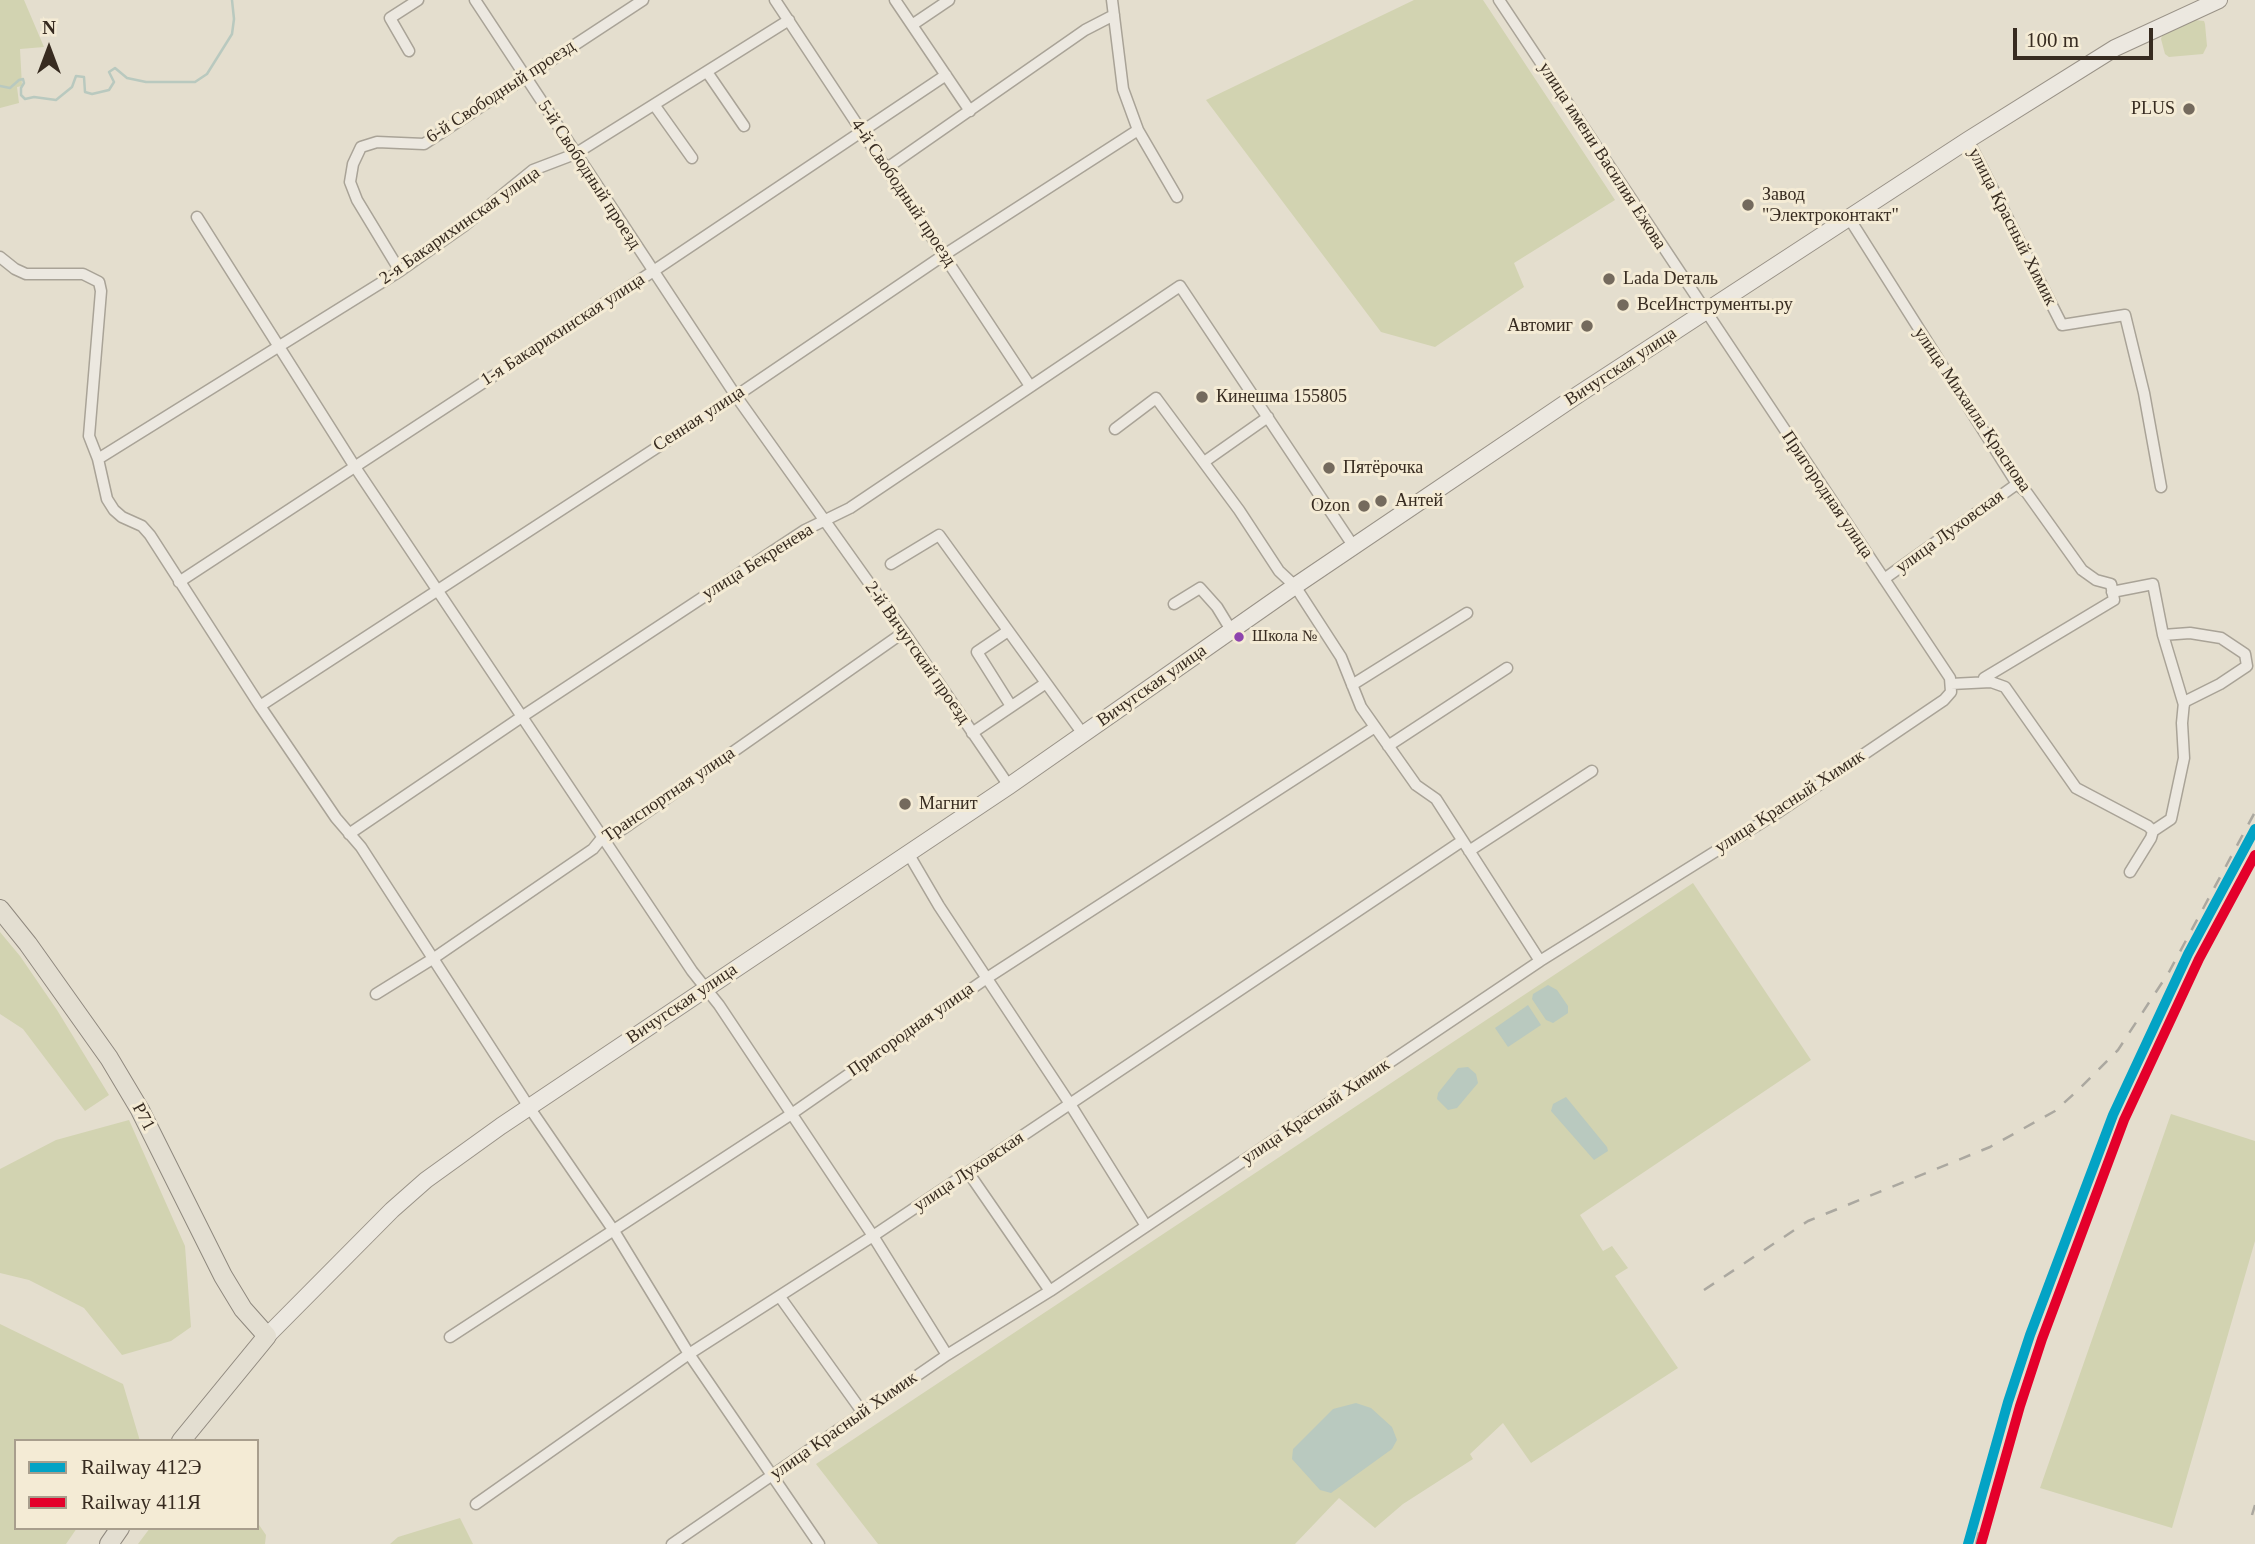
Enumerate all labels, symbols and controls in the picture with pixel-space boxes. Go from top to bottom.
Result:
north arrow [14,14,84,84]
scale bar [2017,14,2157,58]
text: N [42,17,56,38]
text: 100 m [2026,28,2079,52]
street label: 6-й Свободный проезд [423,36,579,148]
street label: улица имени Василия Ежова [1533,58,1671,254]
street label: 5-й Свободный проезд [533,97,645,253]
place label: PLUS [2131,98,2175,120]
marker: PLUS [2181,101,2197,117]
street label: 4-й Свободный проезд [846,115,960,271]
street label: улица Красный Химик [1963,144,2061,310]
street label: 2-я Бакарихинская улица [376,162,544,290]
place label: Завод "Электроконтакт" [1762,184,1899,227]
marker: Завод "Электроконтакт" [1740,197,1756,213]
place label: Lada Dеталь [1623,268,1718,290]
street label: 1-я Бакарихинская улица [477,269,649,391]
marker: Lada Dеталь [1601,271,1617,287]
place label: ВсеИнструменты.ру [1637,294,1793,316]
marker: ВсеИнструменты.ру [1615,297,1631,313]
place label: Автомиг [1507,315,1573,337]
marker: Автомиг [1579,318,1595,334]
street label: Вичугская улица [1561,323,1681,411]
street label: улица Михаила Краснова [1909,323,2035,497]
street label: Сенная улица [649,381,749,457]
place label: Кинешма 155805 [1216,386,1347,408]
marker: Кинешма 155805 [1194,389,1210,405]
street label: Пригородная улица [1776,427,1878,563]
place label: Пятёрочка [1343,457,1423,479]
marker: Пятёрочка [1321,460,1337,476]
street label: улица Луховская [1892,486,2008,578]
place label: Антей [1395,490,1443,512]
marker: Антей [1373,493,1389,509]
place label: Ozon [1311,495,1350,517]
marker: Ozon [1356,498,1372,514]
street label: улица Бекренева [698,519,818,605]
street label: 2-й Вичугский проезд [860,578,974,728]
place label: Школа № [1252,627,1317,647]
marker: Школа № [1232,630,1246,644]
street label: Вичугская улица [1093,640,1211,732]
street label: Транспортная улица [599,743,739,847]
street label: улица Красный Химик [1711,746,1869,858]
place label: Магнит [919,793,978,815]
marker: Магнит [897,796,913,812]
street label: Вичугская улица [623,959,741,1049]
street label: Пригородная улица [844,978,978,1082]
street label: улица Красный Химик [1238,1054,1394,1170]
street label: Р71 [127,1100,159,1134]
street label: улица Луховская [910,1127,1028,1217]
street label: улица Красный Химик [766,1367,922,1485]
legend [14,1439,259,1530]
text: Railway 412Э [81,1455,202,1479]
text: Railway 411Я [81,1490,201,1514]

